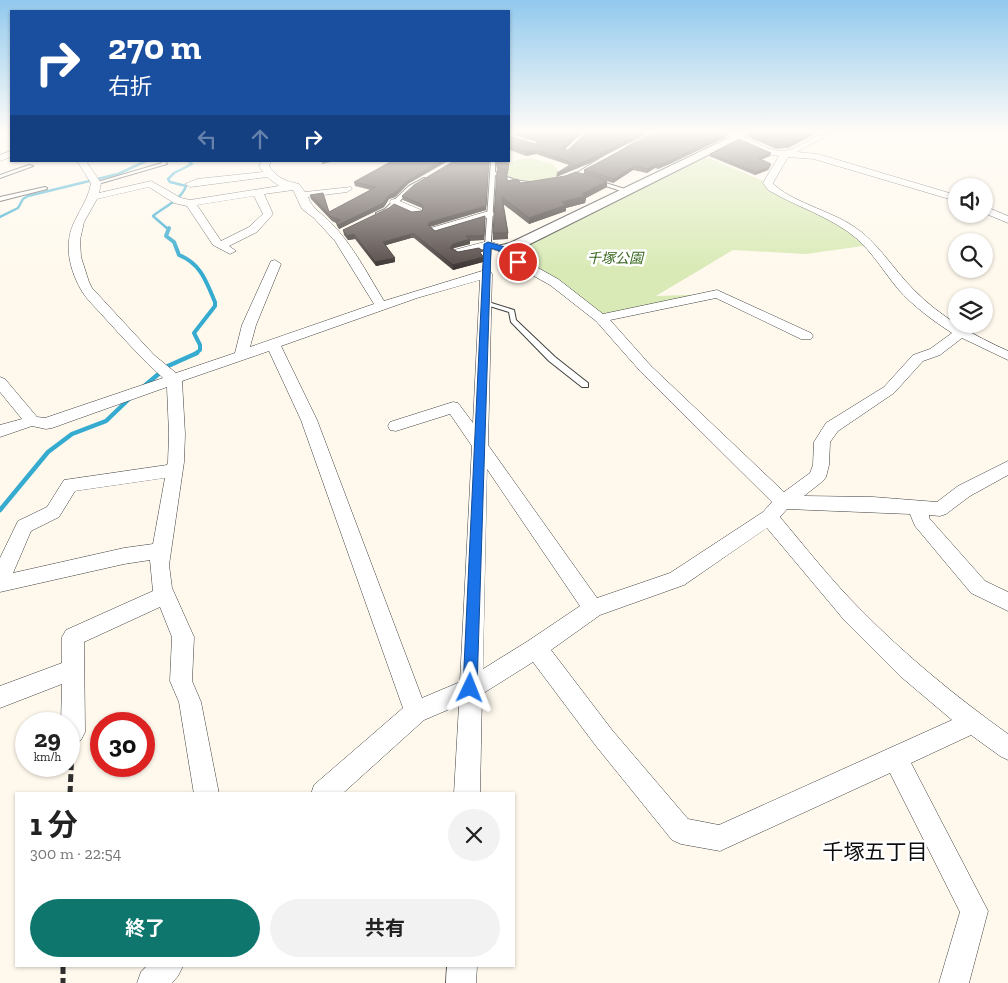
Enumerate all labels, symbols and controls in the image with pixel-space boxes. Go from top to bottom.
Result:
text: 270 m [108,26,202,68]
icon: right [25,30,90,95]
text: 右折 [108,73,152,100]
icon: left [193,125,221,153]
icon: ahead [246,125,274,153]
icon: right [299,125,327,153]
map controls [948,178,993,333]
button: sound [948,178,993,223]
button: search [948,233,993,278]
pin [497,241,539,283]
icon: arrive [504,248,532,276]
park label: 千塚公園 [587,250,645,267]
button: layers [948,288,993,333]
position arrow [443,661,495,713]
speed limit sign: 30 [90,712,155,777]
text: 29 [34,723,61,753]
text: km/h [34,750,61,764]
text: 1 分 [30,807,78,843]
button: close [448,809,500,861]
district label: 千塚五丁目 [823,839,928,864]
text: 300 m · 22:54 [30,844,121,863]
button: 終了 [30,899,260,957]
button: 共有 [270,899,500,957]

